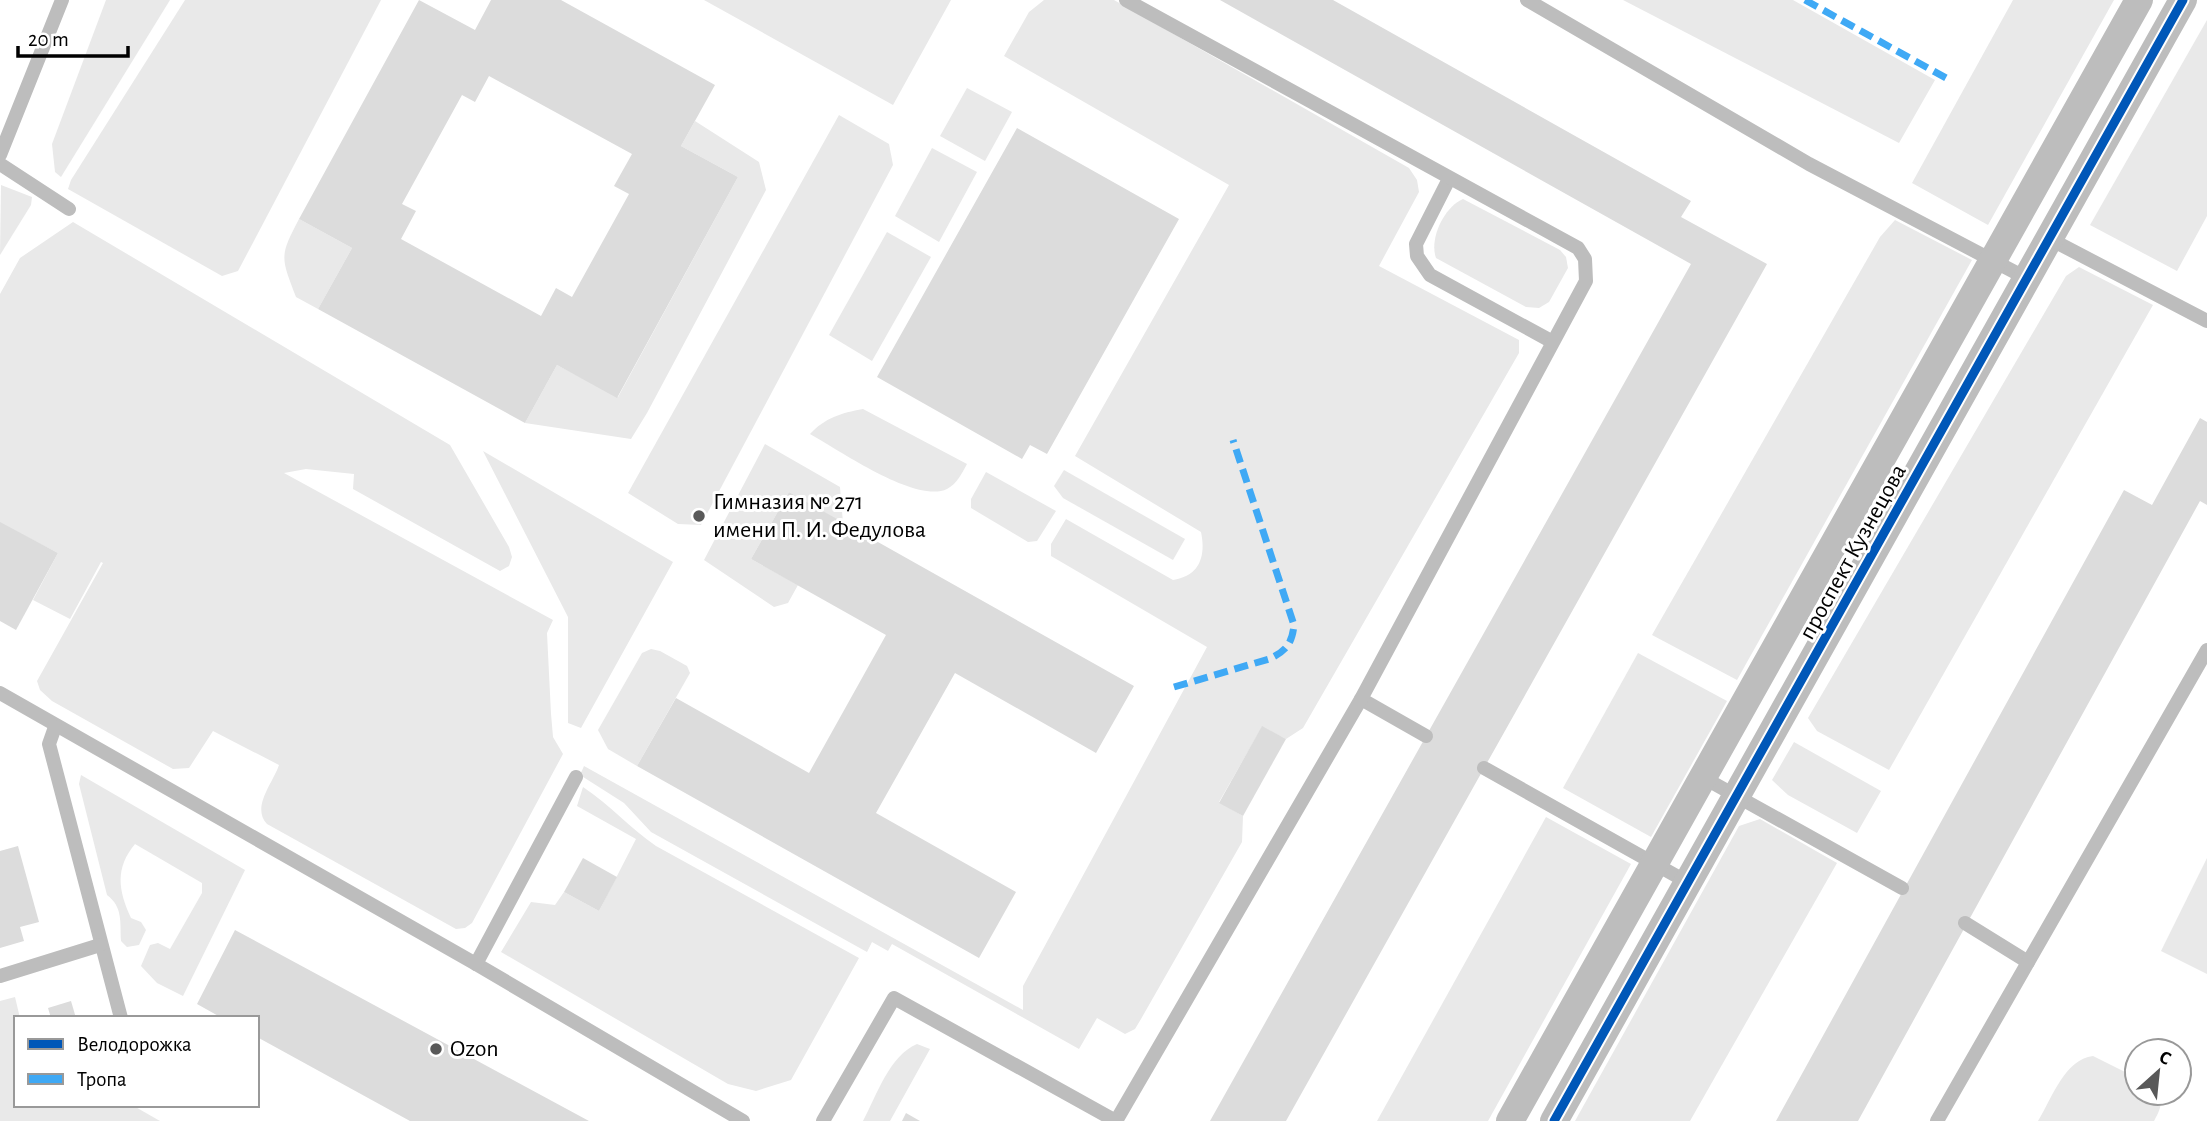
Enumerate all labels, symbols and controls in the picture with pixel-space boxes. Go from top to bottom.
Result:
scale bar [18,14,128,58]
text: 20 m [28,29,69,50]
street label: проспект Кузнецова [1795,460,1911,644]
place label: Гимназия № 271 имени П. И. Федулова [713,490,926,542]
marker: Гимназия № 271 имени П. И. Федулова [691,508,707,524]
legend [14,1016,259,1107]
text: Велодорожка [77,1034,192,1055]
place label: Ozon [450,1037,499,1061]
north arrow [2123,1037,2193,1107]
marker: Ozon [428,1041,444,1057]
text: С [2156,1047,2174,1069]
text: Тропа [77,1069,127,1090]

